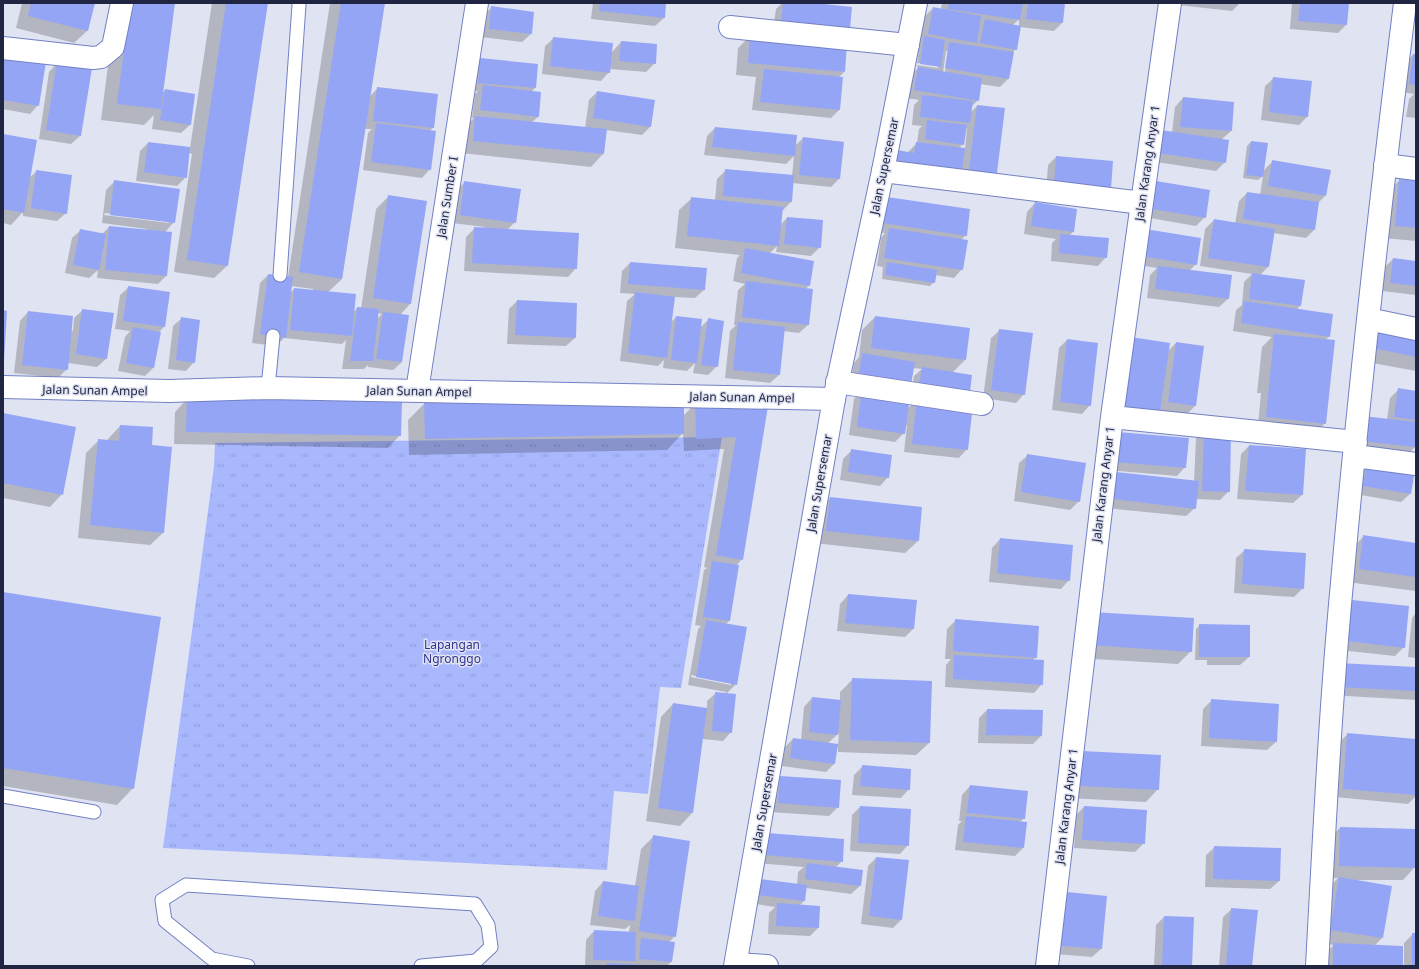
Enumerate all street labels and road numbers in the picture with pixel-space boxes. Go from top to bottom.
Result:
street label: Jalan Karang Anyar 1 [1130,104,1164,223]
street label: Jalan Supersemar [865,116,903,217]
street label: Jalan Sumber I [432,155,462,240]
street label: Jalan Sunan Ampel [41,381,148,399]
street label: Jalan Sunan Ampel [365,382,472,400]
street label: Jalan Sunan Ampel [688,388,795,406]
street label: Jalan Karang Anyar 1 [1087,425,1119,544]
street label: Jalan Supersemar [802,433,836,534]
street label: Jalan Karang Anyar 1 [1050,747,1082,866]
street label: Jalan Supersemar [747,752,781,853]

